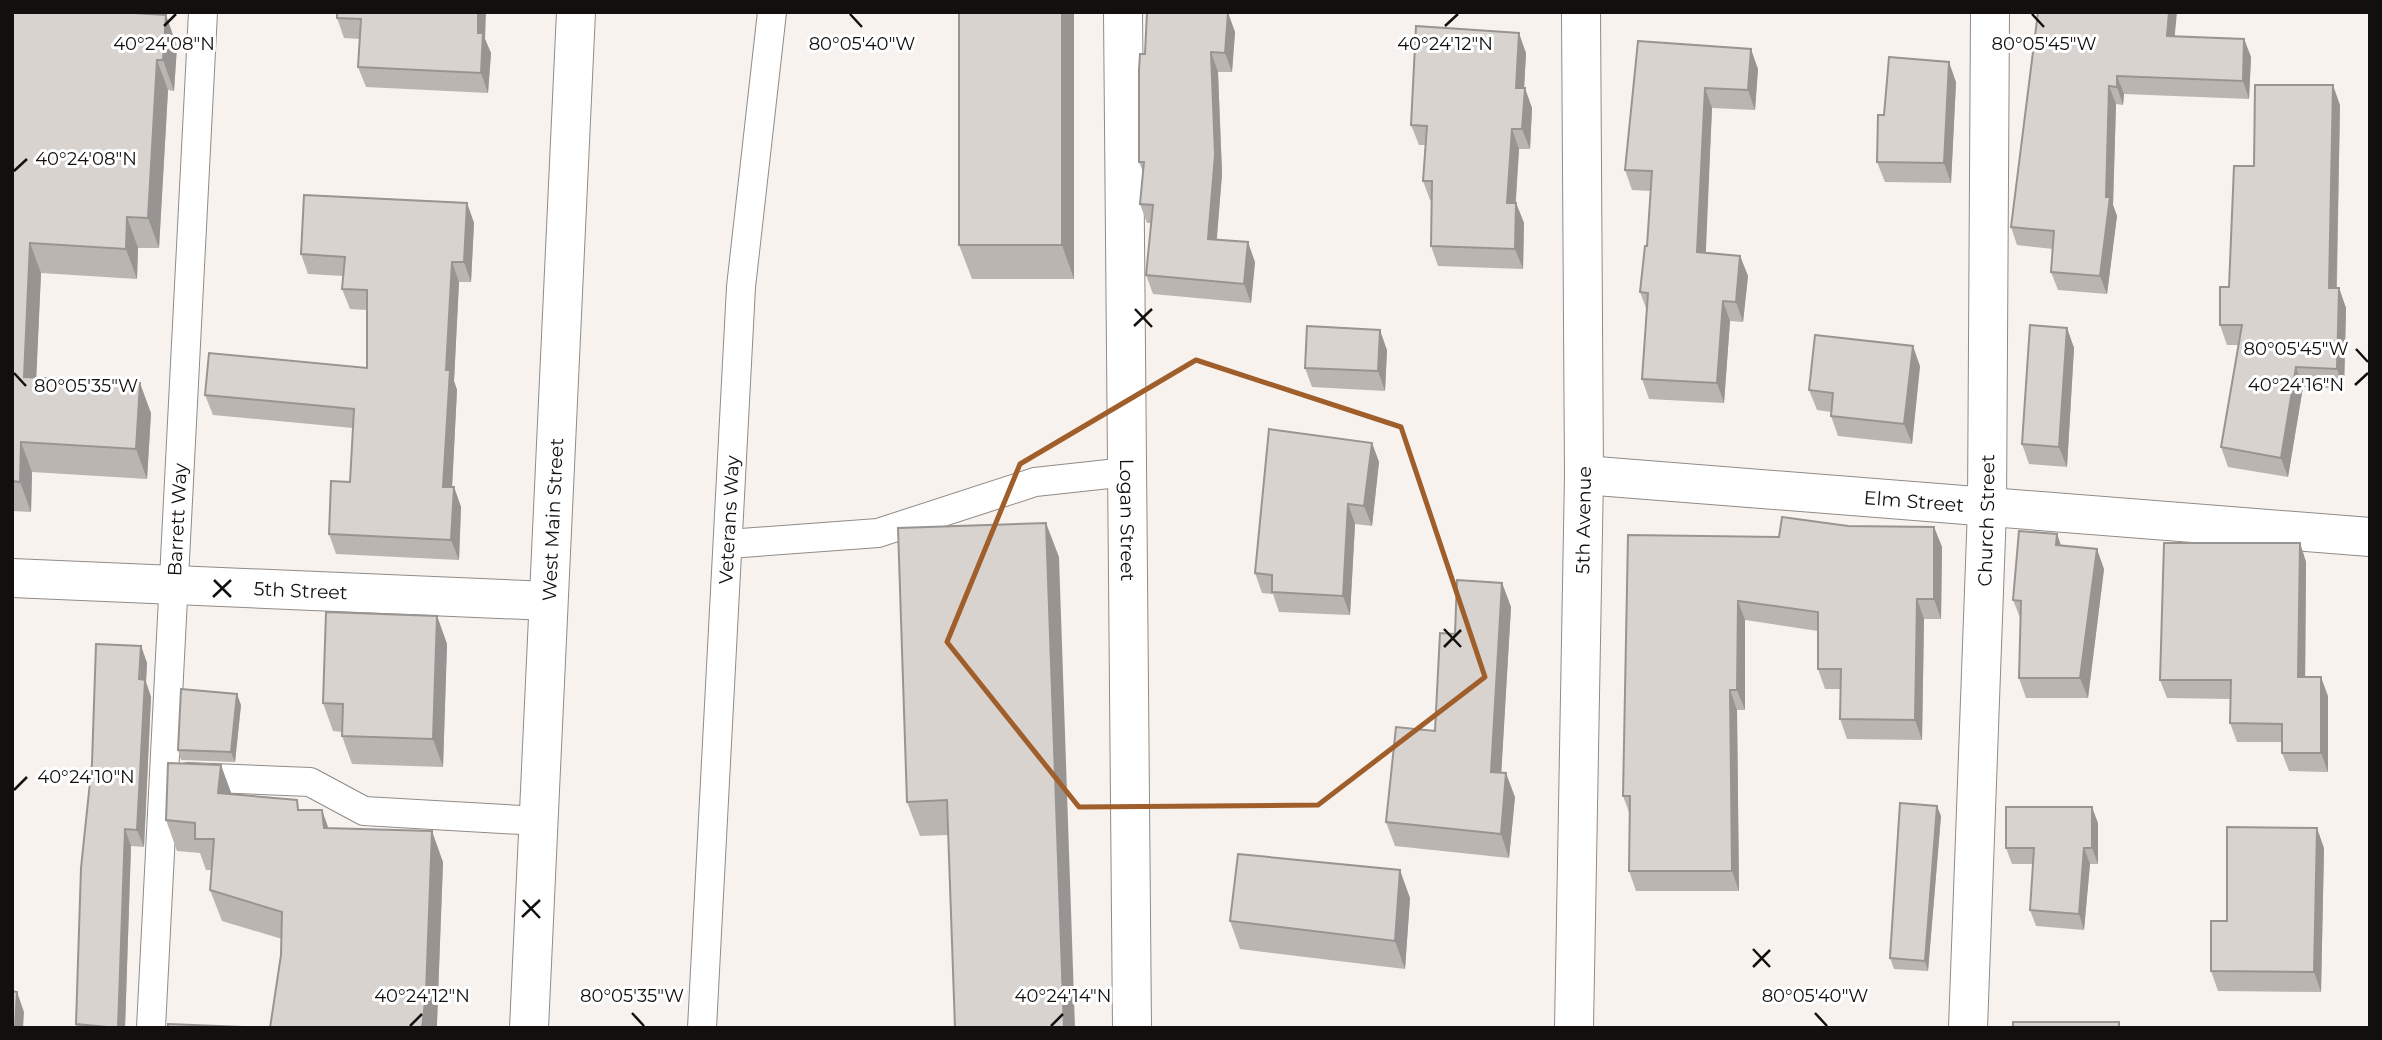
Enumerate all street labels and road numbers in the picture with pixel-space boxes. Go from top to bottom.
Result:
street label: West Main Street [538,437,568,602]
street label: Veterans Way [714,454,744,585]
street label: Church Street [1973,454,1999,587]
street label: Logan Street [1115,459,1139,582]
street label: Barrett Way [163,462,192,577]
street label: 5th Avenue [1571,466,1596,574]
street label: Elm Street [1863,486,1965,517]
street label: 5th Street [253,577,348,604]

